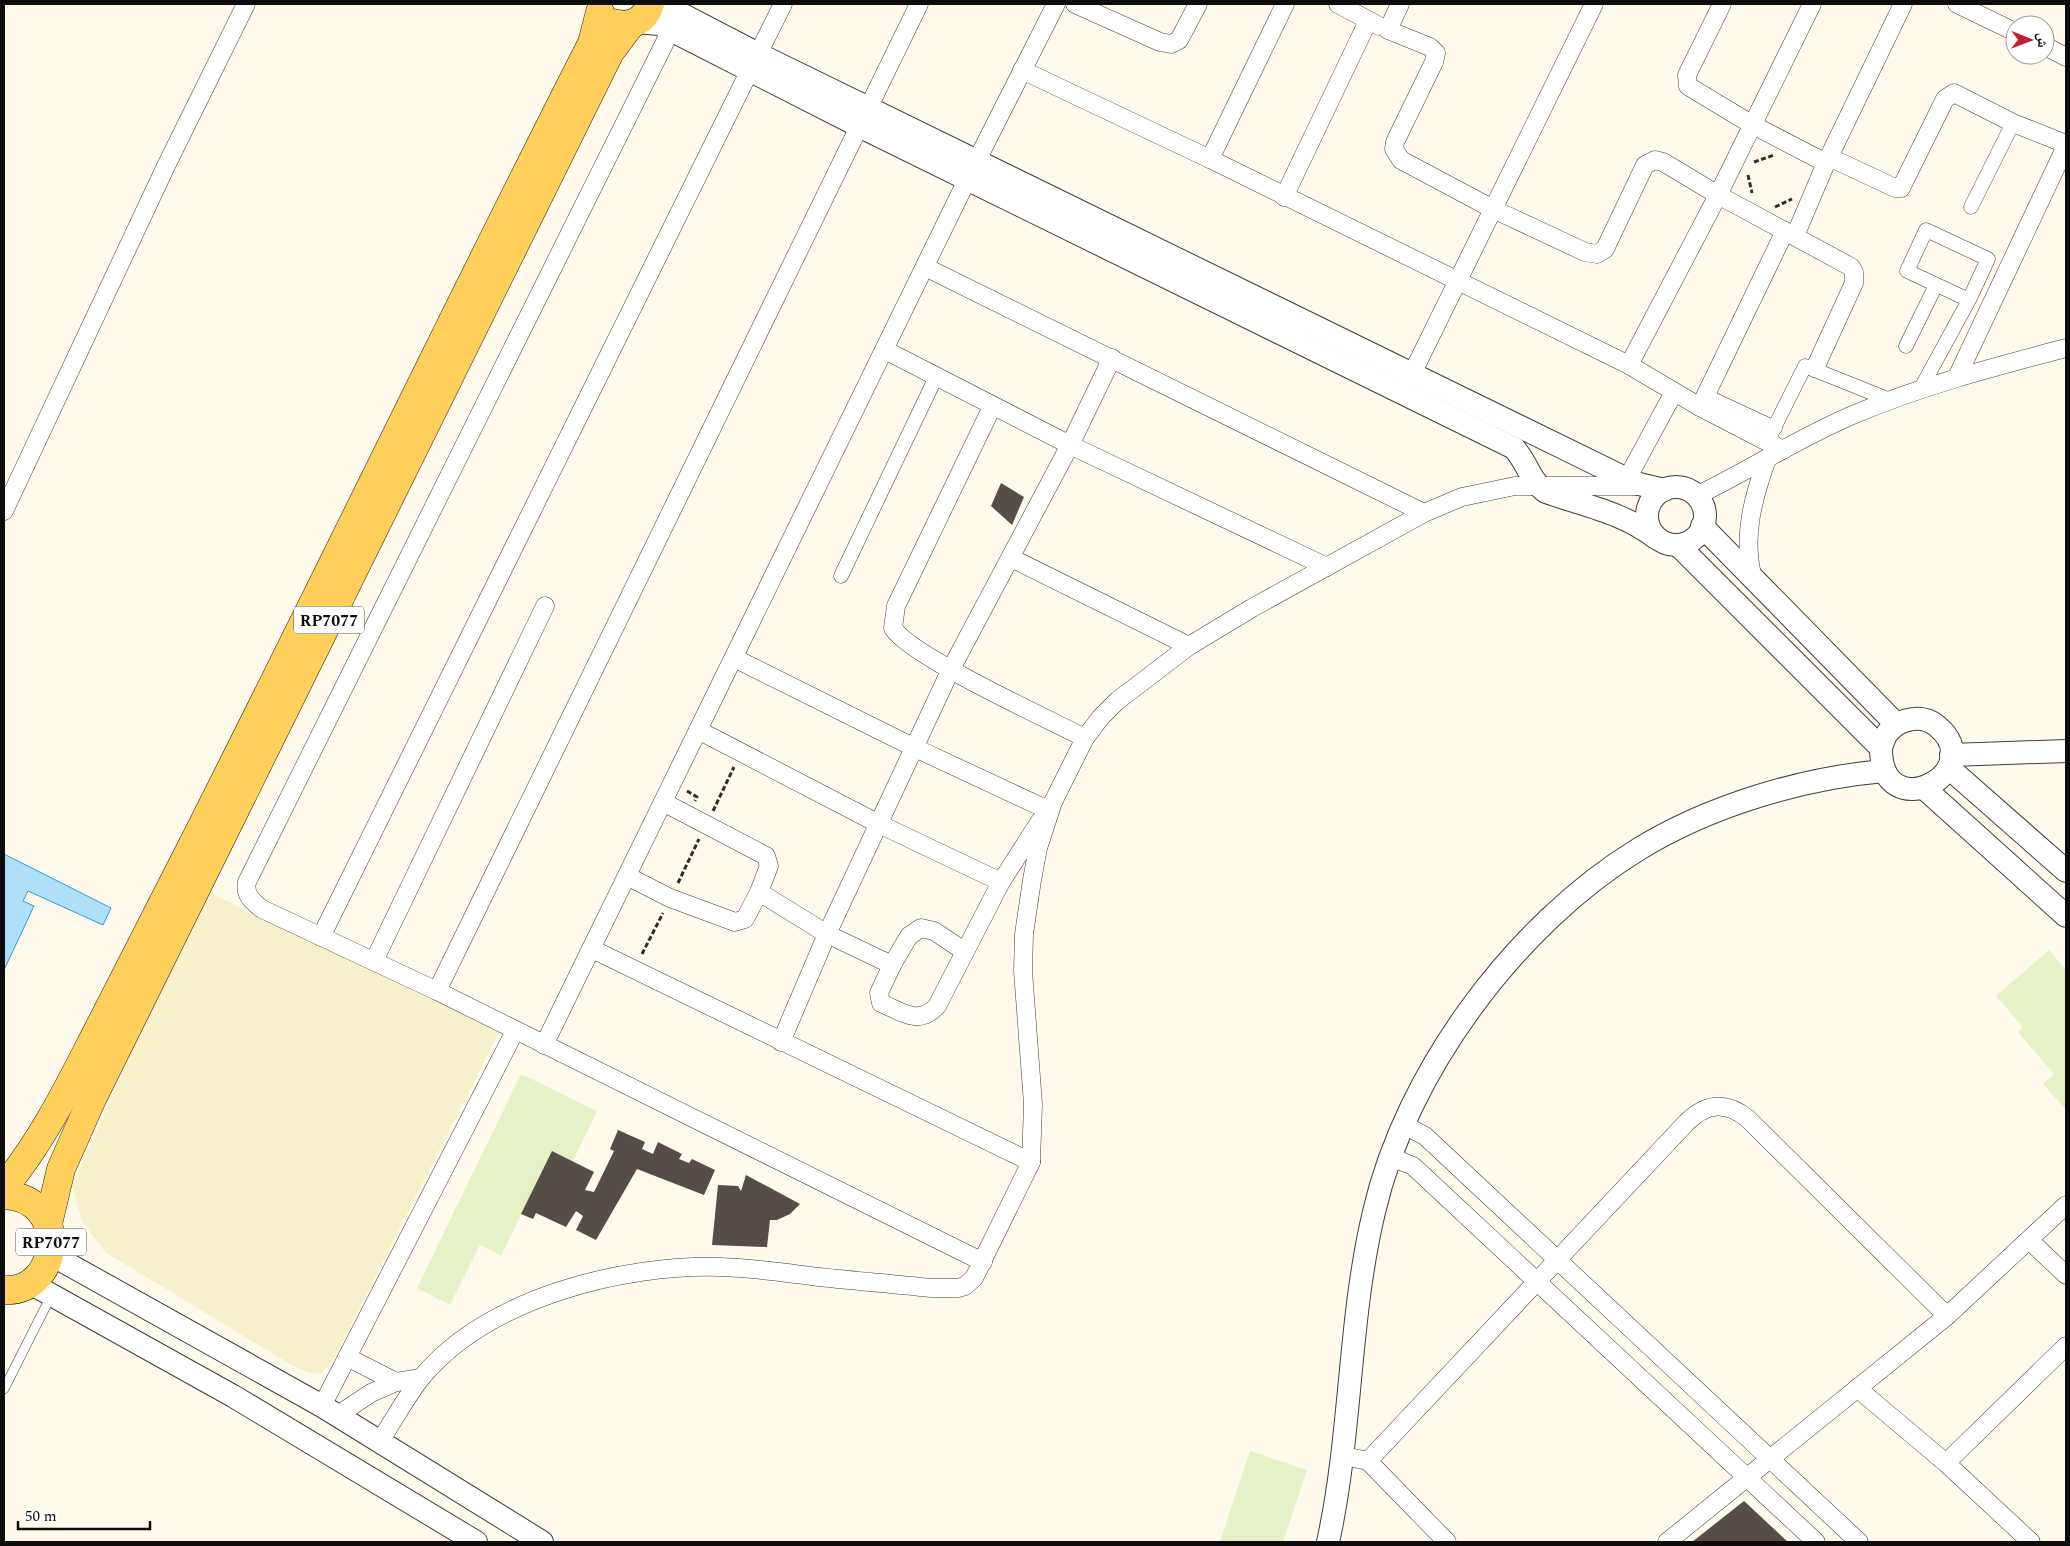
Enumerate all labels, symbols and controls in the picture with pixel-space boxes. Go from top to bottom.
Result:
north arrow [2005,15,2055,65]
text: ش [2032,33,2053,48]
road number: RP7077 [294,606,364,634]
road number: RP7077 [16,1228,86,1256]
scale bar [18,1498,150,1530]
text: 50 m [25,1505,57,1528]

